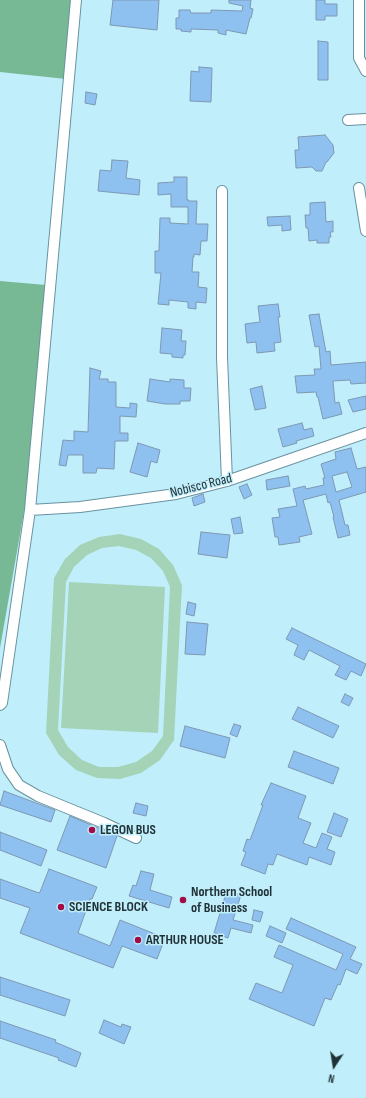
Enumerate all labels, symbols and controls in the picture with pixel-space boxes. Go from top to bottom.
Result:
street label: Nobisco Road [168,470,234,502]
place label: LEGON BUS [100,822,156,838]
marker: LEGON BUS [87,825,97,835]
place label: Northern School of Business [191,884,272,916]
marker: Northern School of Business [178,895,188,905]
place label: SCIENCE BLOCK [69,899,148,915]
marker: SCIENCE BLOCK [56,902,66,912]
place label: ARTHUR HOUSE [146,932,224,948]
marker: ARTHUR HOUSE [133,935,143,945]
north arrow [314,1046,354,1086]
text: N [327,1071,336,1085]

